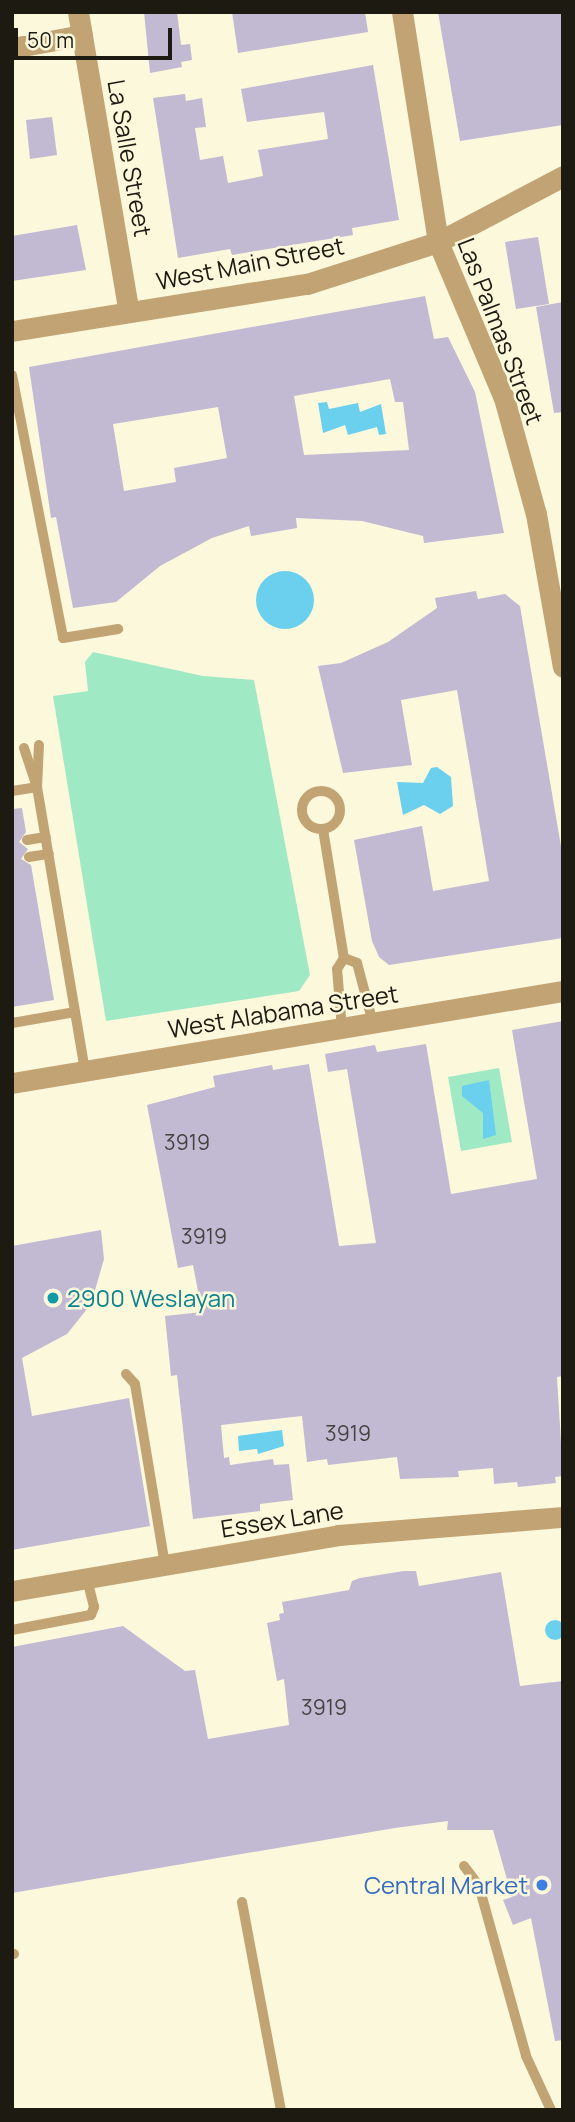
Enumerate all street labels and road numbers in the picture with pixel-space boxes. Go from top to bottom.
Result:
street label: La Salle Street [102,77,158,239]
street label: West Main Street [154,231,346,295]
street label: Las Palmas Street [452,234,550,428]
street label: West Alabama Street [166,979,400,1043]
street label: Essex Lane [219,1495,345,1543]

